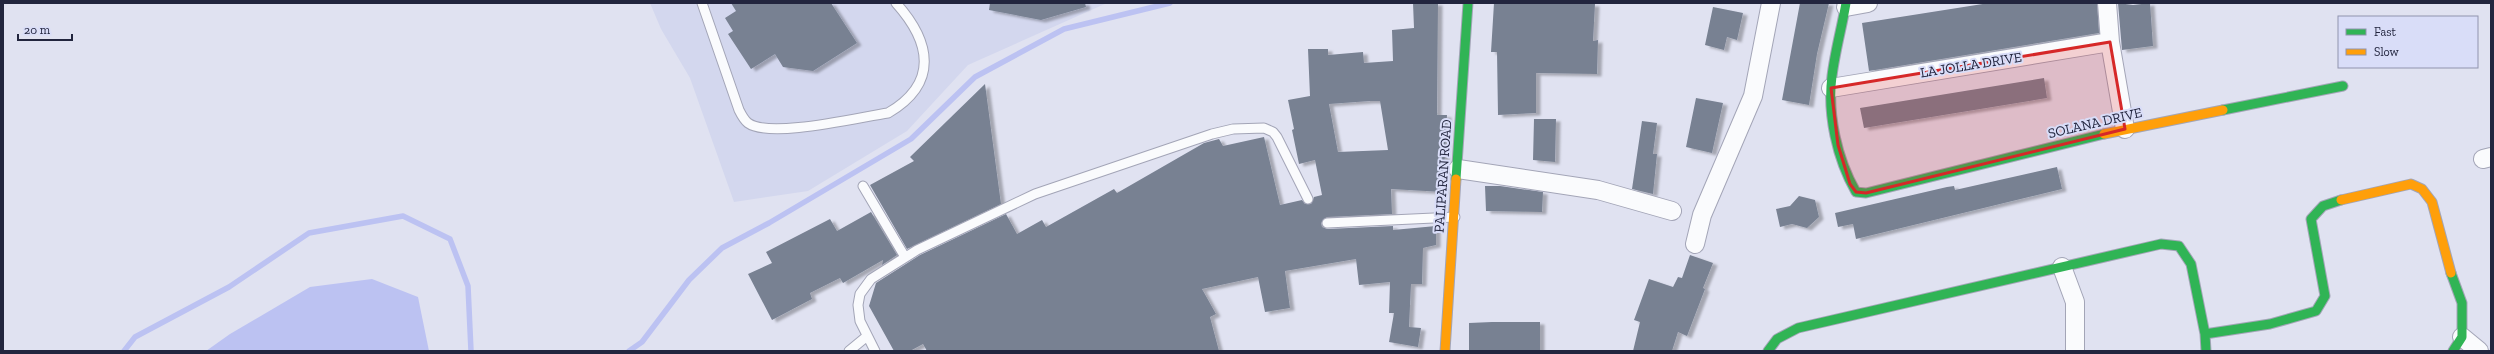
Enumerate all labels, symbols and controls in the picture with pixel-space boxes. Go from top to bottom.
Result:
scale bar [18,16,72,42]
legend [2338,16,2478,68]
text: 20 m [24,23,51,37]
text: Fast [2374,25,2397,39]
text: Slow [2374,45,2400,59]
street label: LA JOLLA DRIVE [1919,49,2023,81]
street label: SOLANA DRIVE [2046,104,2144,142]
street label: PALIPARAN ROAD [1431,119,1455,233]

